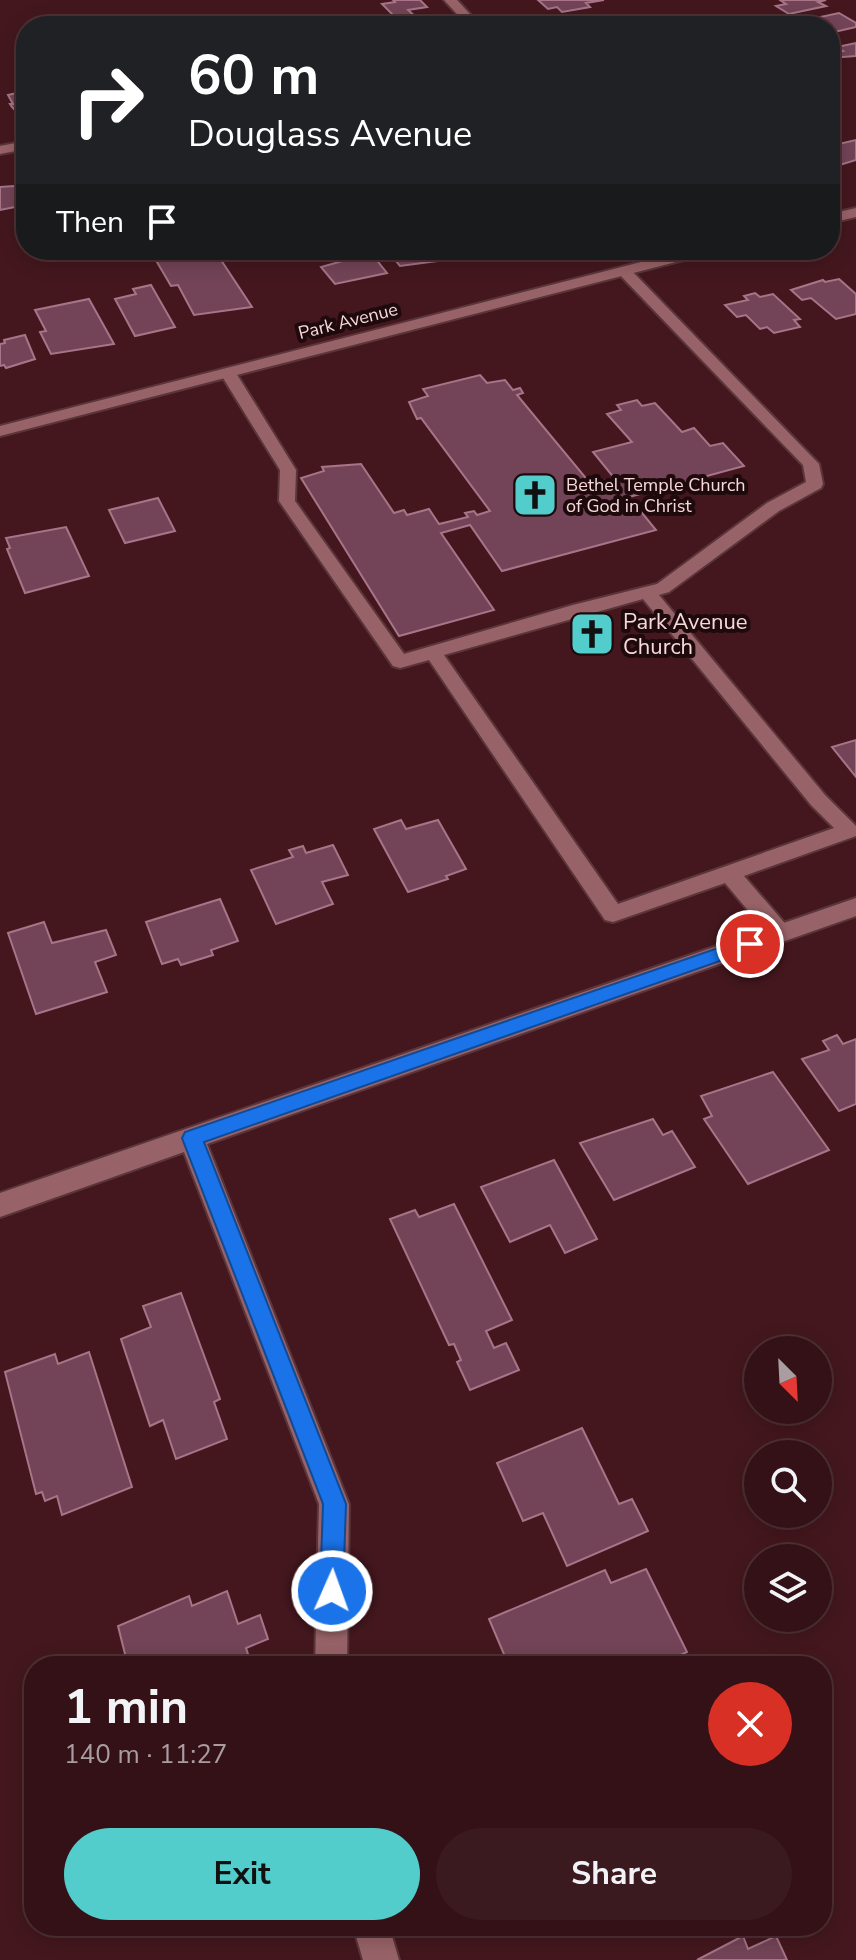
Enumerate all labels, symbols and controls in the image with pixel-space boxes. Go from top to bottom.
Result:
text: 60 m [188,37,319,114]
icon: right [56,48,160,152]
text: Douglass Avenue [188,110,472,159]
icon: arrive [140,200,184,244]
text: Then [56,202,124,243]
street label: Park Avenue [296,297,400,345]
church icon: Bethel Temple Church of God in Christ [511,471,559,519]
place label: Bethel Temple Church of God in Christ [566,473,746,518]
place label: Park Avenue Church [623,607,747,662]
church icon: Park Avenue Church [568,610,616,658]
pin [716,910,784,978]
icon: arrive [728,922,772,966]
north arrow [744,1336,832,1424]
map controls [744,1336,832,1632]
button: search [744,1440,832,1528]
button: layers [744,1544,832,1632]
position arrow [290,1549,374,1633]
text: 1 min [64,1674,188,1740]
button: close [708,1682,792,1766]
text: 140 m · 11:27 [64,1737,227,1772]
button: Exit [64,1828,420,1920]
button: Share [436,1828,792,1920]

